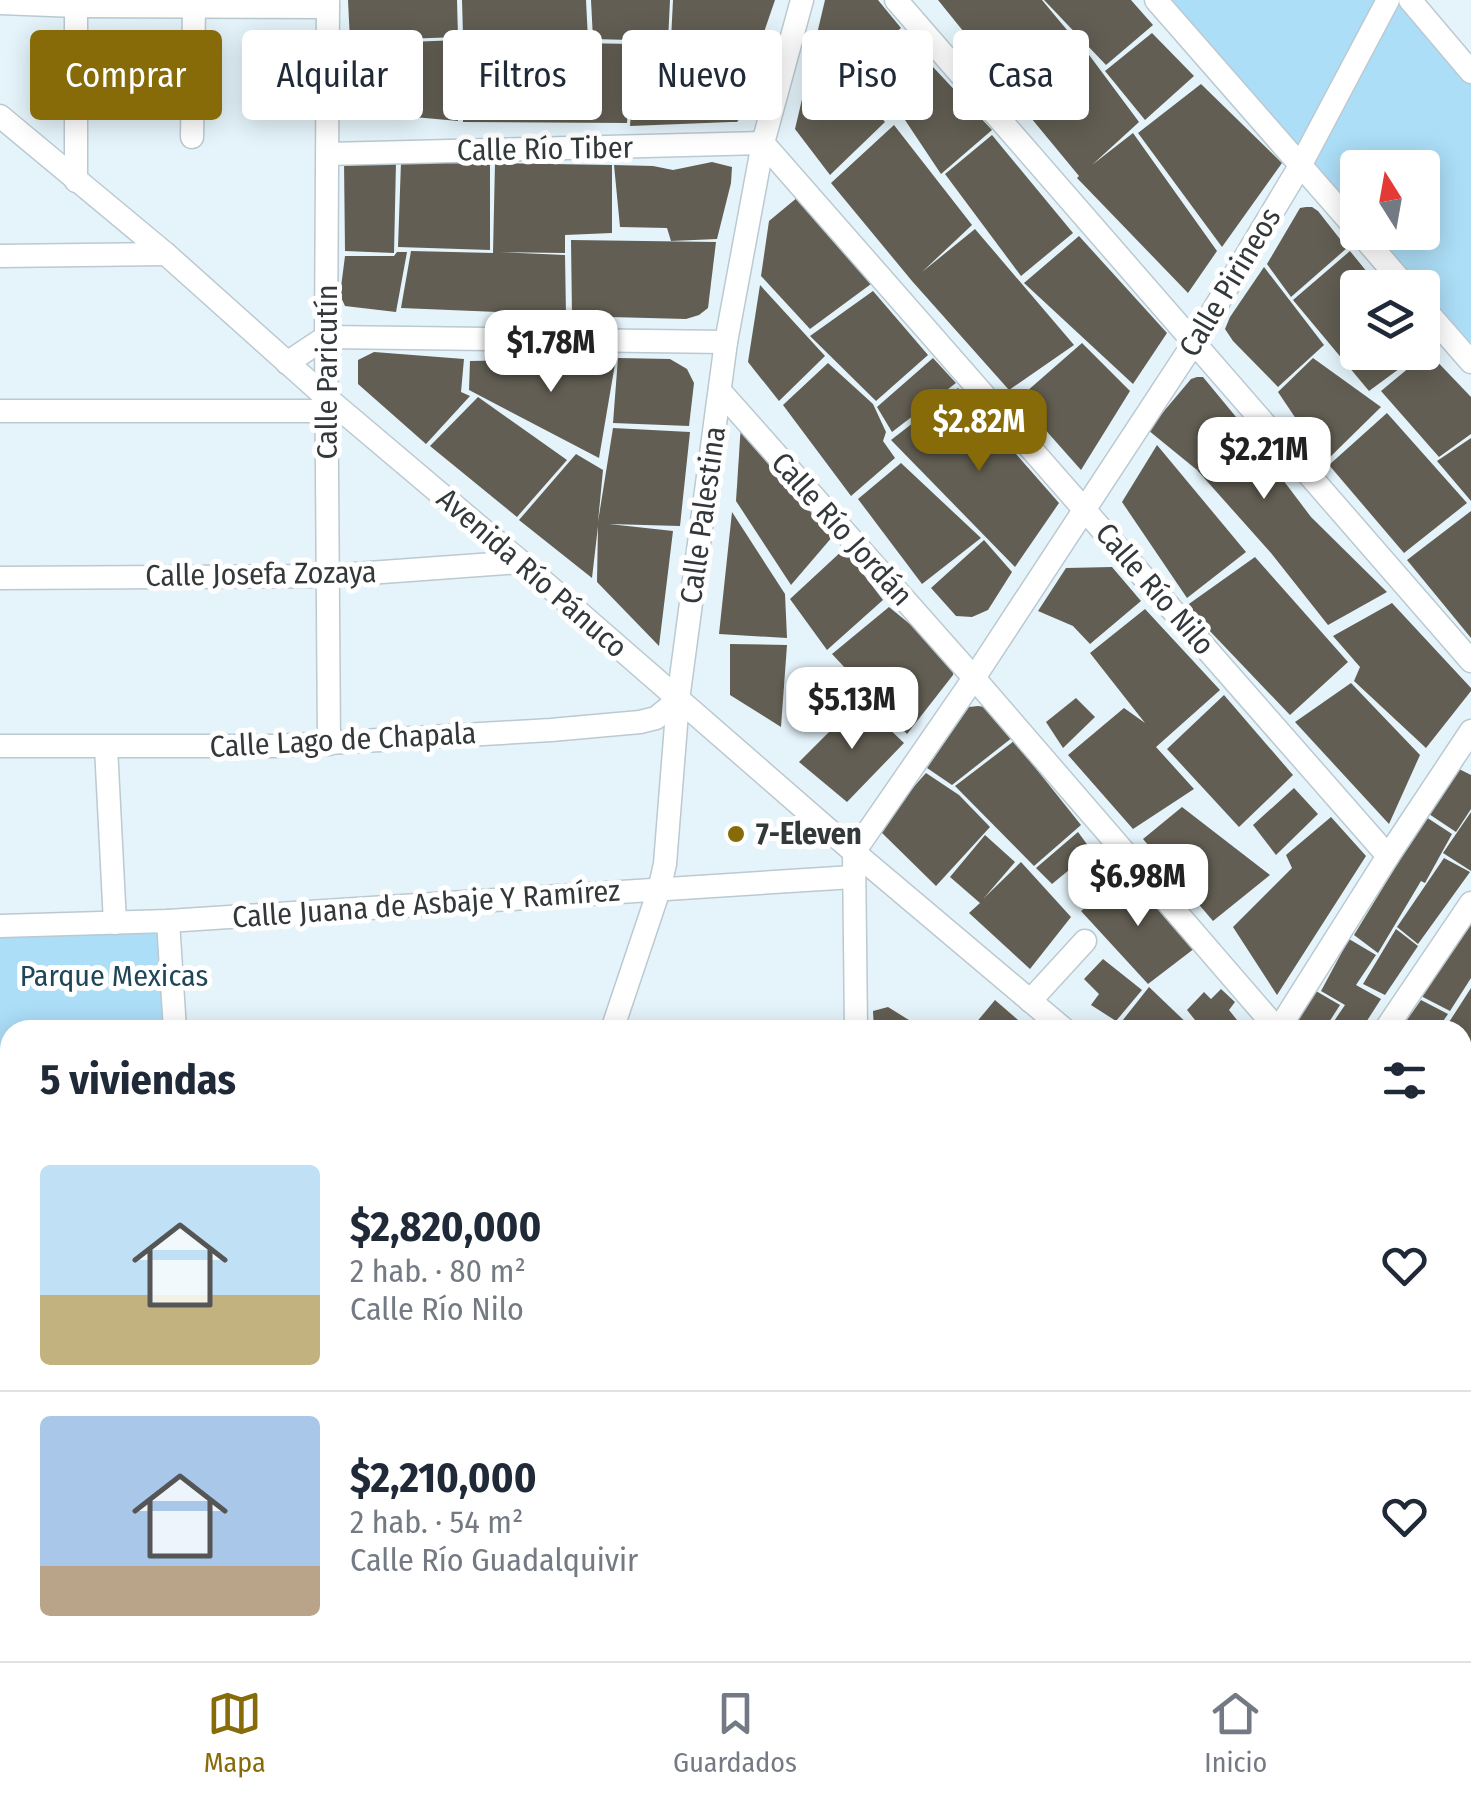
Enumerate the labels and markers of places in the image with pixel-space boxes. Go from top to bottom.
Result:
pin: $1.78M [470,310,632,395]
pin: $2.82M [898,389,1060,474]
pin: $2.21M [1183,417,1345,502]
pin: $5.13M [771,667,933,752]
place label: 7-Eleven [756,816,862,852]
marker: 7-Eleven [725,823,747,845]
pin: $6.98M [1057,844,1219,929]

